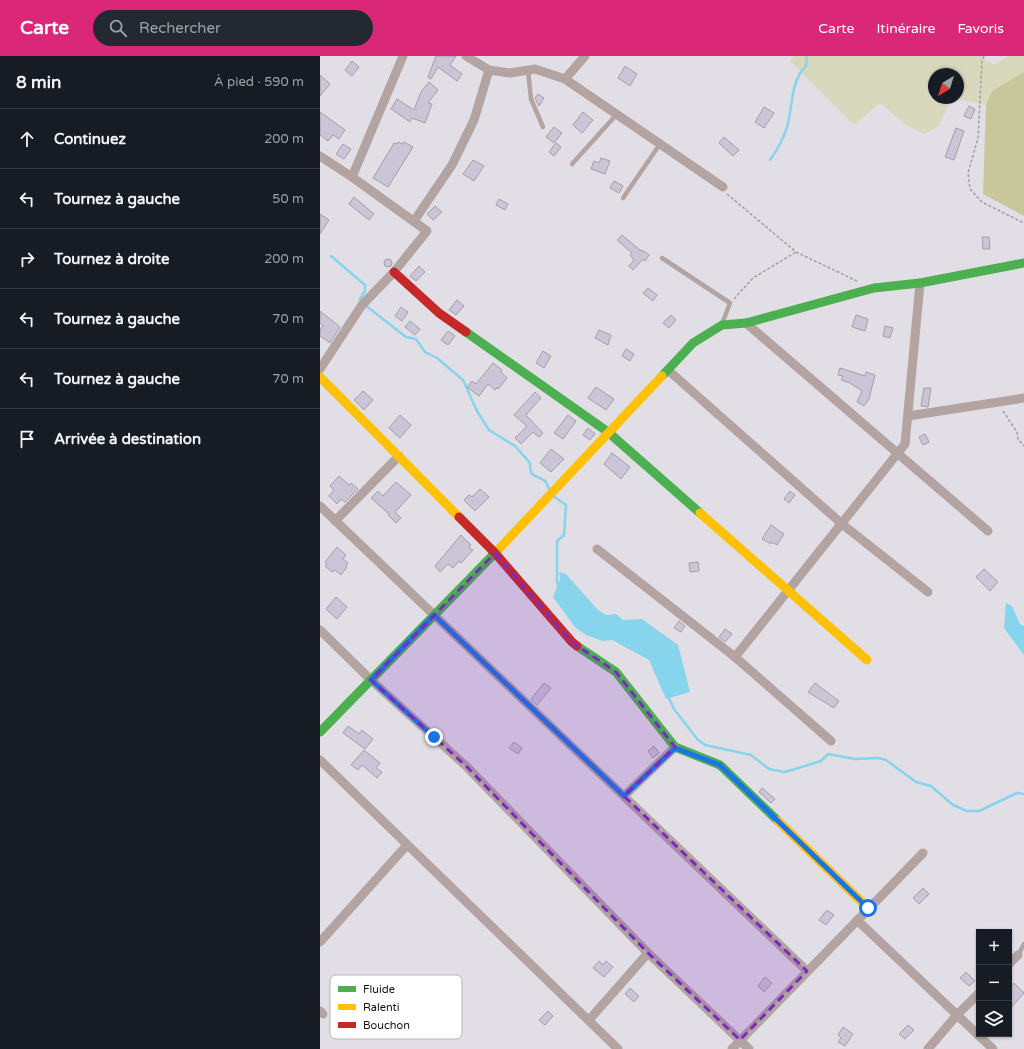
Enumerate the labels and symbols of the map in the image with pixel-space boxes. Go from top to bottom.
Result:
north arrow [928,68,964,104]
route end [425,728,443,746]
route start [859,899,877,917]
legend [330,975,462,1039]
text: Fluide [363,983,395,996]
text: Ralenti [363,1001,400,1014]
text: Bouchon [363,1019,410,1032]

